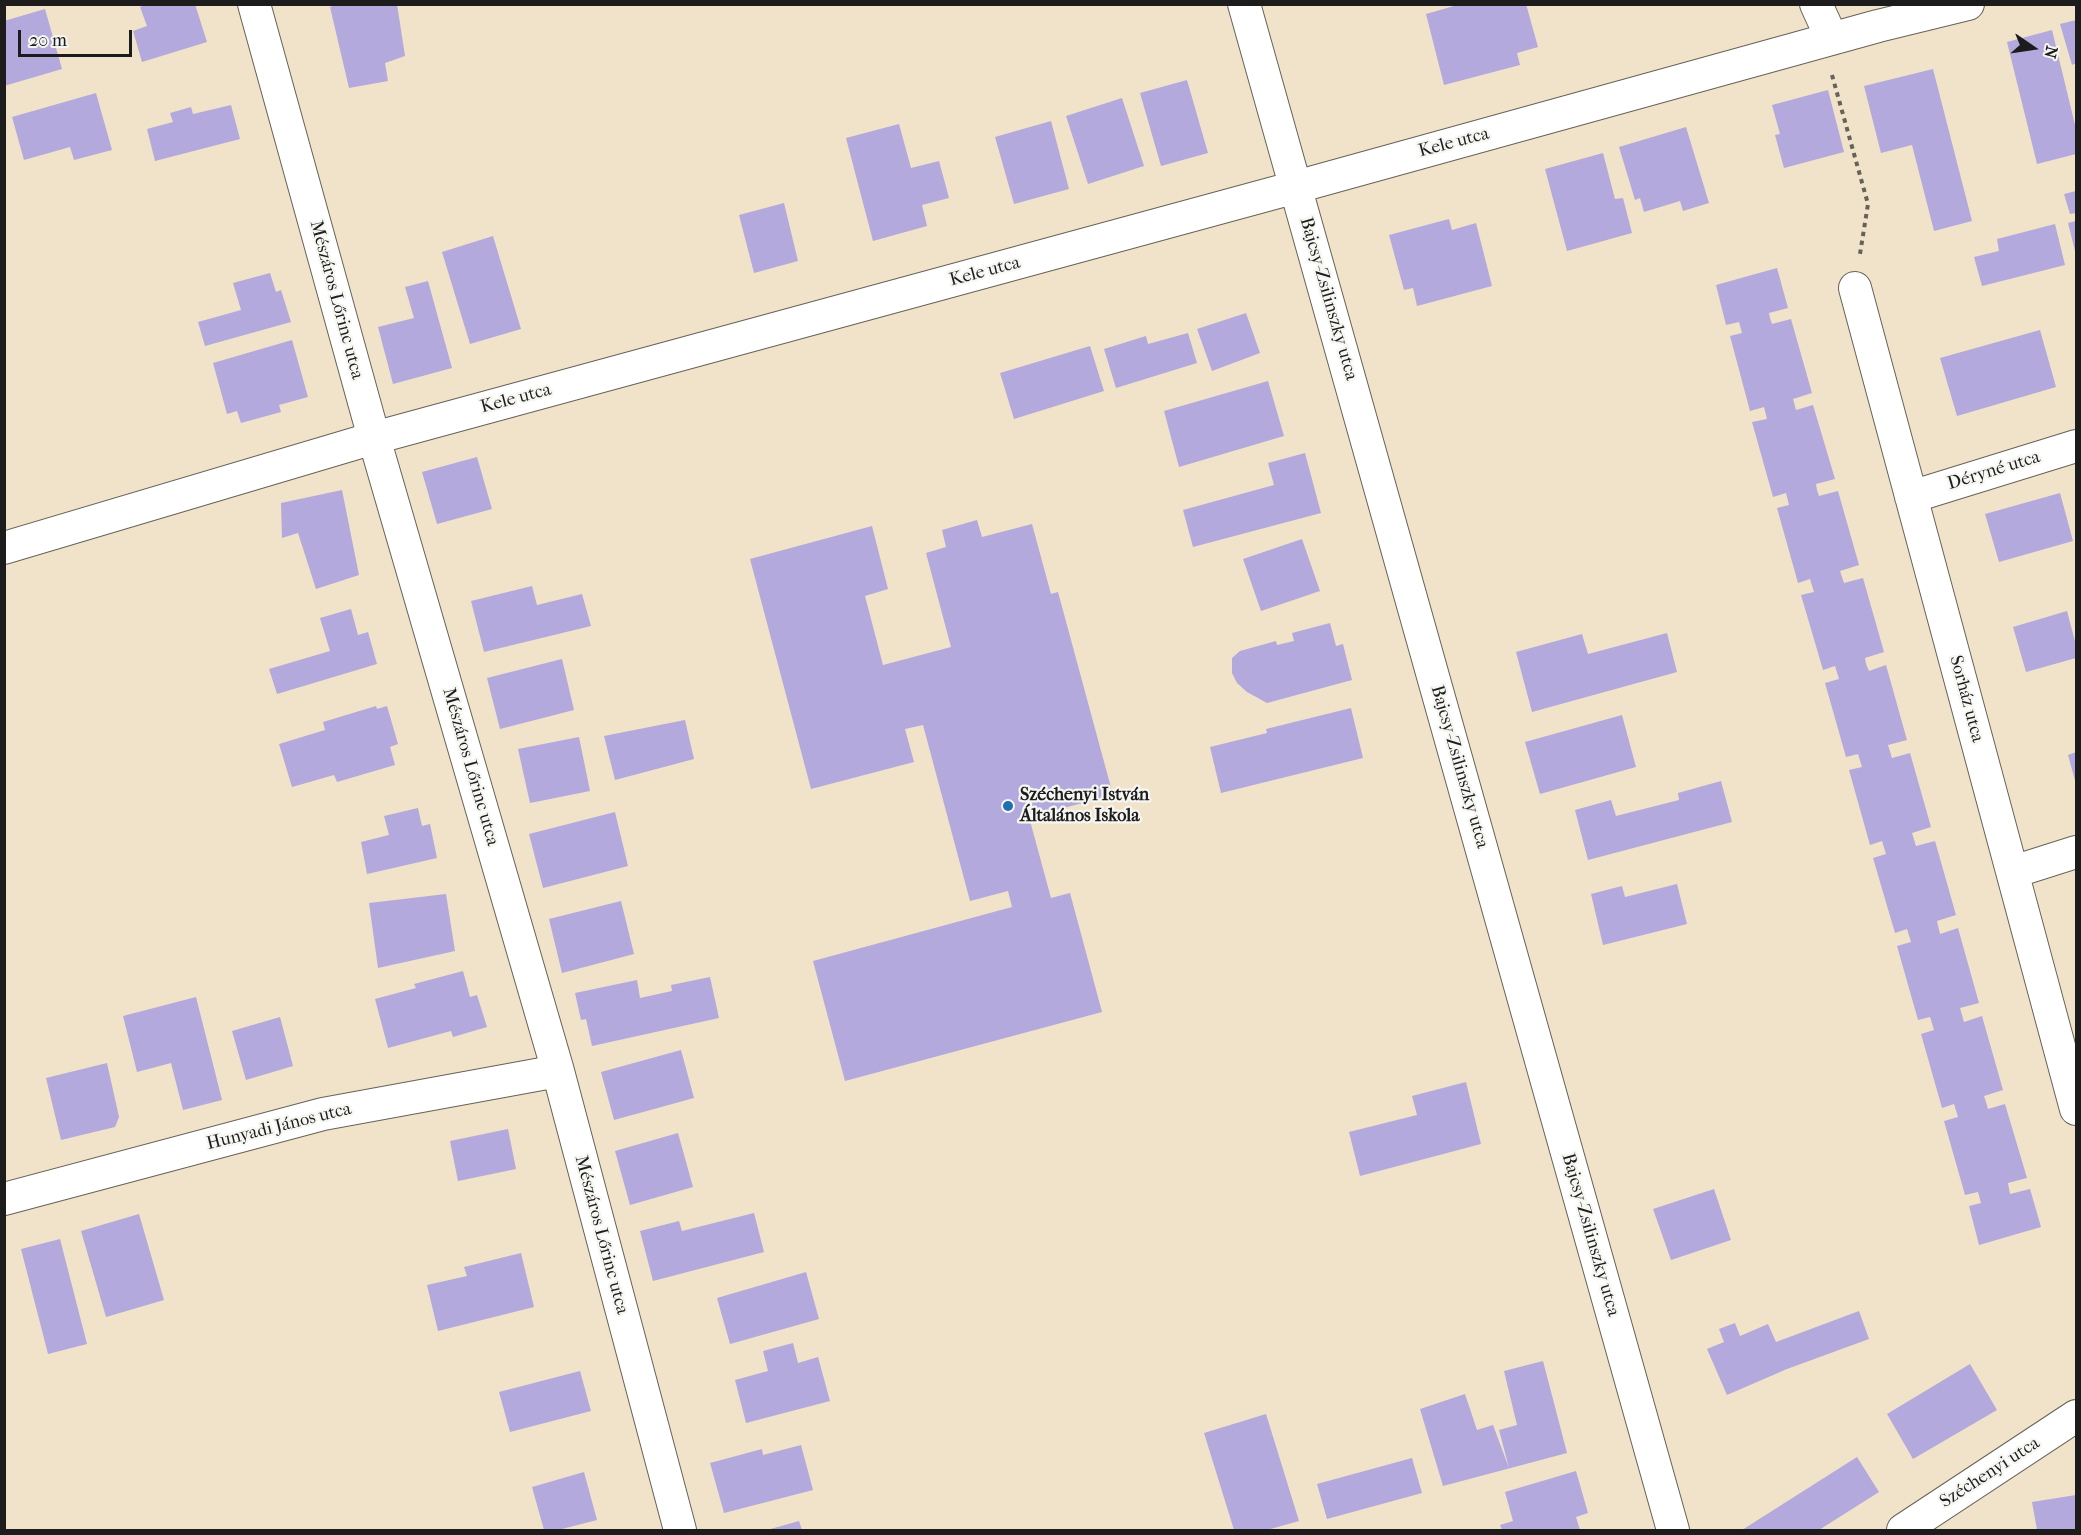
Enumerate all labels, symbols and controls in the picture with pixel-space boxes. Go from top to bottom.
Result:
scale bar [21,18,135,56]
north arrow [2003,18,2063,78]
text: 20 m [29,30,67,51]
text: N [2040,44,2062,60]
street label: Kele utca [1416,123,1492,163]
street label: Bajcsy-Zsilinszky utca [1294,215,1362,383]
street label: Mészáros Lőrinc utca [304,218,368,382]
street label: Kele utca [947,252,1023,292]
street label: Kele utca [478,379,554,419]
street label: Déryné utca [1945,447,2043,495]
street label: Sorház utca [1944,653,1988,745]
street label: Bajcsy-Zsilinszky utca [1425,683,1493,851]
street label: Mészáros Lőrinc utca [437,686,503,848]
place label: Széchenyi István Általános Iskola [1020,785,1149,828]
marker: Széchenyi István Általános Iskola [1001,799,1015,813]
street label: Hunyadi János utca [204,1099,354,1155]
street label: Bajcsy-Zsilinszky utca [1556,1151,1624,1319]
street label: Mészáros Lőrinc utca [569,1153,633,1317]
street label: Széchenyi utca [1936,1433,2044,1513]

